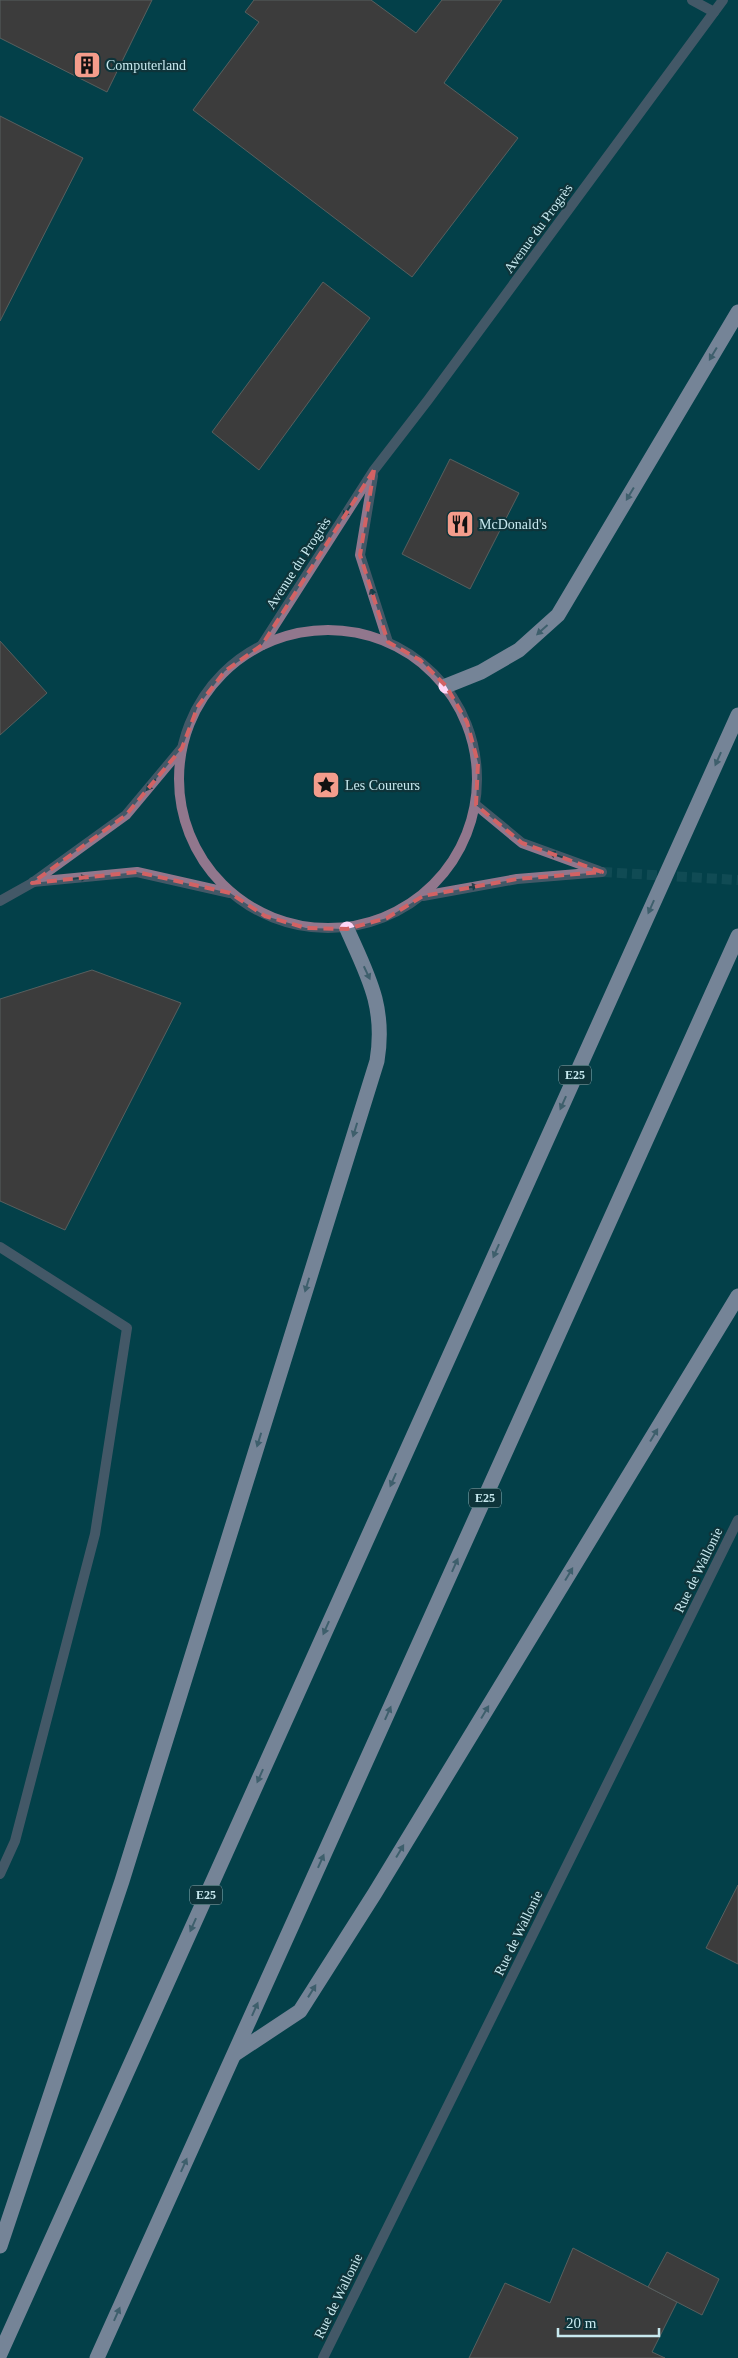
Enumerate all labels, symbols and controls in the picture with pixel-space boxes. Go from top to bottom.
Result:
building icon: Computerland [72,50,102,80]
place label: Computerland [106,58,186,73]
street label: Avenue du Progrès [501,181,576,276]
one-way arrow [709,348,718,361]
one-way arrow [626,488,635,501]
one-way arrow [343,505,352,518]
restaurant icon: McDonald's [445,509,475,539]
street label: Avenue du Progrès [263,515,334,612]
place label: McDonald's [479,517,547,532]
one-way arrow [369,587,377,602]
one-way arrow [536,624,549,635]
one-way arrow [714,752,722,766]
place icon: Les Coureurs [311,770,341,800]
one-way arrow [145,778,156,791]
place label: Les Coureurs [345,778,420,793]
one-way arrow [549,851,564,858]
one-way arrow [73,874,89,882]
one-way arrow [463,883,479,891]
one-way arrow [647,900,655,914]
one-way arrow [363,966,371,980]
road number: E25 [559,1066,591,1084]
one-way arrow [558,1096,566,1110]
one-way arrow [351,1123,359,1138]
one-way arrow [492,1244,500,1258]
one-way arrow [303,1278,311,1293]
one-way arrow [649,1428,658,1441]
one-way arrow [254,1433,262,1448]
one-way arrow [389,1473,397,1487]
road number: E25 [469,1489,501,1508]
street label: Rue de Wallonie [671,1525,726,1615]
one-way arrow [451,1558,459,1572]
one-way arrow [565,1567,574,1580]
one-way arrow [322,1621,330,1635]
one-way arrow [385,1706,393,1720]
one-way arrow [480,1706,489,1719]
one-way arrow [255,1769,263,1783]
one-way arrow [396,1845,405,1858]
one-way arrow [318,1854,326,1868]
road number: E25 [190,1886,222,1904]
street label: Rue de Wallonie [491,1888,546,1978]
one-way arrow [189,1918,197,1932]
one-way arrow [308,1985,317,1998]
one-way arrow [251,2002,259,2016]
one-way arrow [181,2158,189,2172]
street label: Rue de Wallonie [311,2251,366,2341]
scale bar [558,2306,659,2338]
one-way arrow [114,2307,122,2321]
text: 20 m [566,2315,597,2331]

